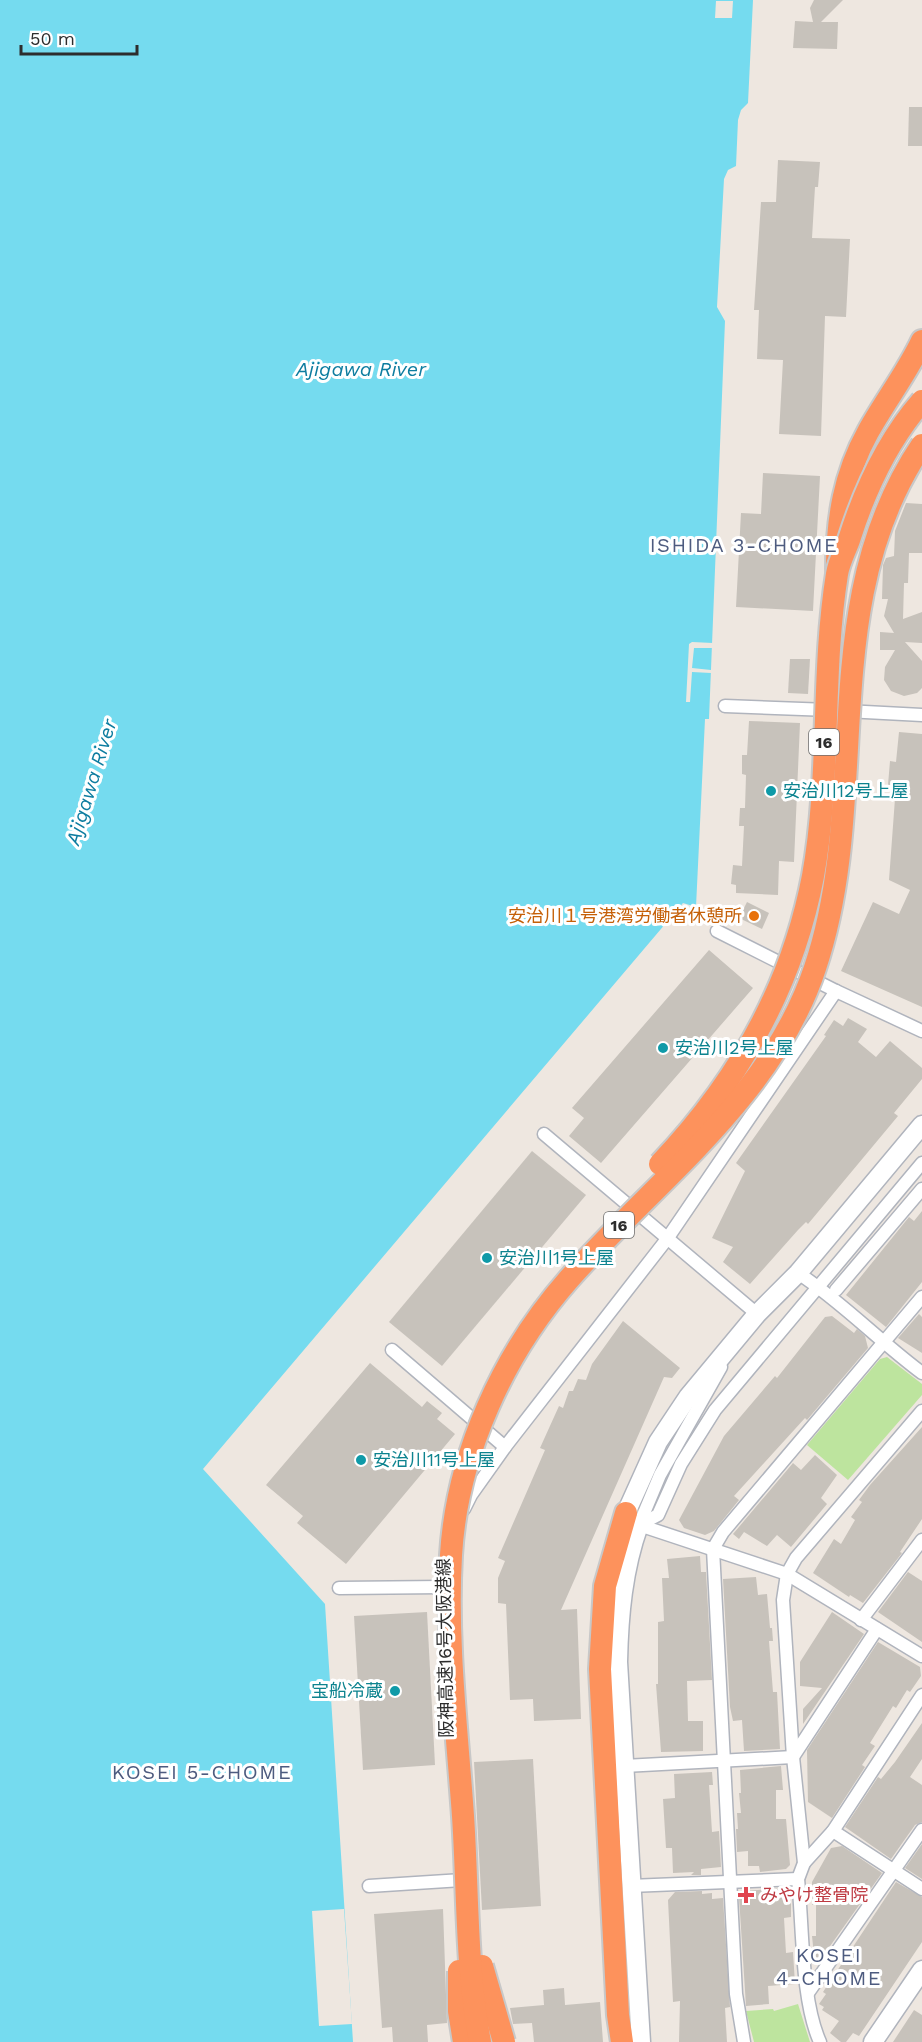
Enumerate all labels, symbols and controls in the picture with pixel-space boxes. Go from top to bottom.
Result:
scale bar [21,18,136,56]
text: 50 m [30,28,75,49]
water label: Ajigawa River [295,357,427,381]
district label: ISHIDA 3-CHOME [650,533,838,557]
water label: Ajigawa River [60,715,122,849]
road number: 16 [809,729,839,755]
place label: 安治川12号上屋 [783,780,909,801]
marker: 安治川12号上屋 [764,784,778,798]
place label: 安治川１号港湾労働者休憩所 [508,905,742,926]
marker: 安治川１号港湾労働者休憩所 [747,909,761,923]
place label: 安治川2号上屋 [675,1037,794,1058]
marker: 安治川2号上屋 [656,1041,670,1055]
road number: 16 [604,1212,634,1238]
place label: 安治川1号上屋 [499,1247,614,1268]
marker: 安治川1号上屋 [480,1251,494,1265]
place label: 安治川11号上屋 [373,1449,495,1470]
marker: 安治川11号上屋 [354,1453,368,1467]
street label: 阪神高速16号大阪港線 [432,1558,457,1738]
place label: 宝船冷蔵 [311,1680,383,1701]
marker: 宝船冷蔵 [388,1684,402,1698]
district label: KOSEI 5-CHOME [112,1760,292,1784]
place label: みやけ整骨院 [760,1884,868,1905]
marker: みやけ整骨院 [737,1886,755,1904]
district label: KOSEI 4-CHOME [776,1943,882,1990]

